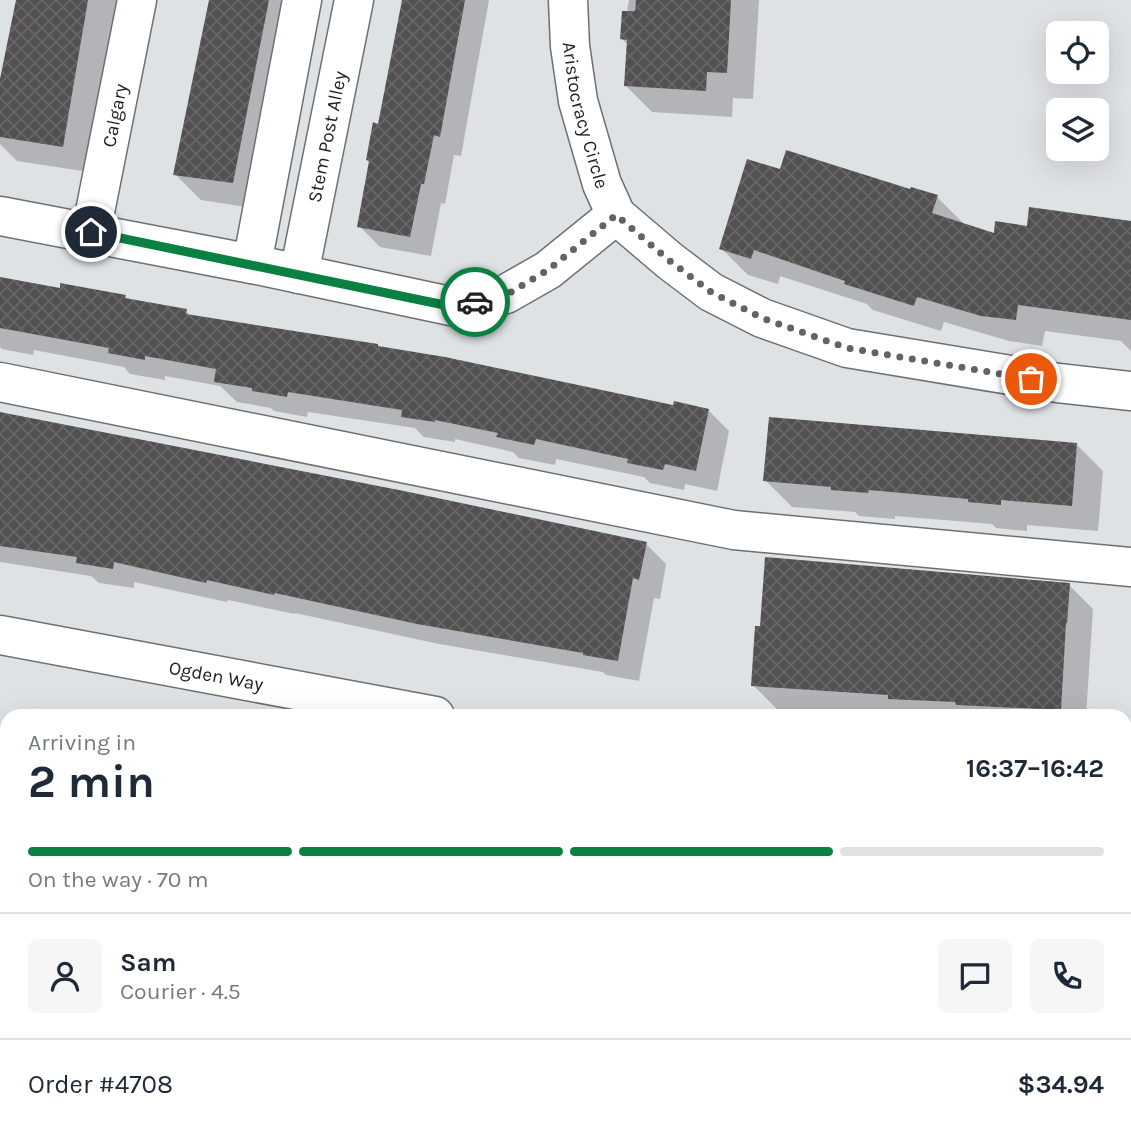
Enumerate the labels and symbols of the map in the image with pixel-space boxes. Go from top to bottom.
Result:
street label: Aristocracy Circle [558,40,613,191]
street label: Stem Post Alley [304,69,351,205]
street label: Calgary [98,82,132,149]
pin [61,202,121,262]
courier [440,267,510,337]
pin [1001,349,1061,409]
street label: Ogden Way [167,657,265,696]

